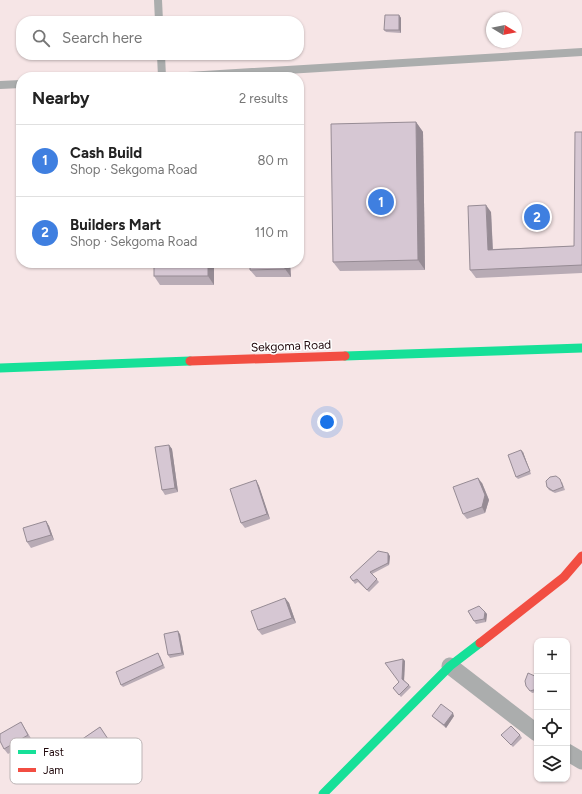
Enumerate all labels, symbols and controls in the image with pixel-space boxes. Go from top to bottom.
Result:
north arrow [486,12,522,48]
search box [16,16,304,60]
icon: search [30,27,52,49]
text: Search here [62,29,142,47]
text: Nearby [32,88,90,108]
text: 2 results [239,91,288,106]
text: Cash Build [70,144,142,162]
text: 1 [42,153,48,168]
text: 80 m [257,153,288,168]
text: Shop · Sekgoma Road [70,162,197,177]
pin: 1 [368,187,394,217]
pin: 2 [524,202,550,232]
text: Builders Mart [70,216,161,234]
text: 2 [41,225,49,240]
text: 110 m [255,225,288,240]
text: Shop · Sekgoma Road [70,234,197,249]
street label: Sekgoma Road [251,338,331,354]
your location [317,412,337,432]
map controls [534,638,570,782]
button: + [534,638,570,674]
button: − [534,674,570,710]
button: locate [534,710,570,746]
legend [10,738,142,784]
text: Fast [43,746,64,759]
button: layers [534,746,570,782]
text: Jam [43,764,64,777]

